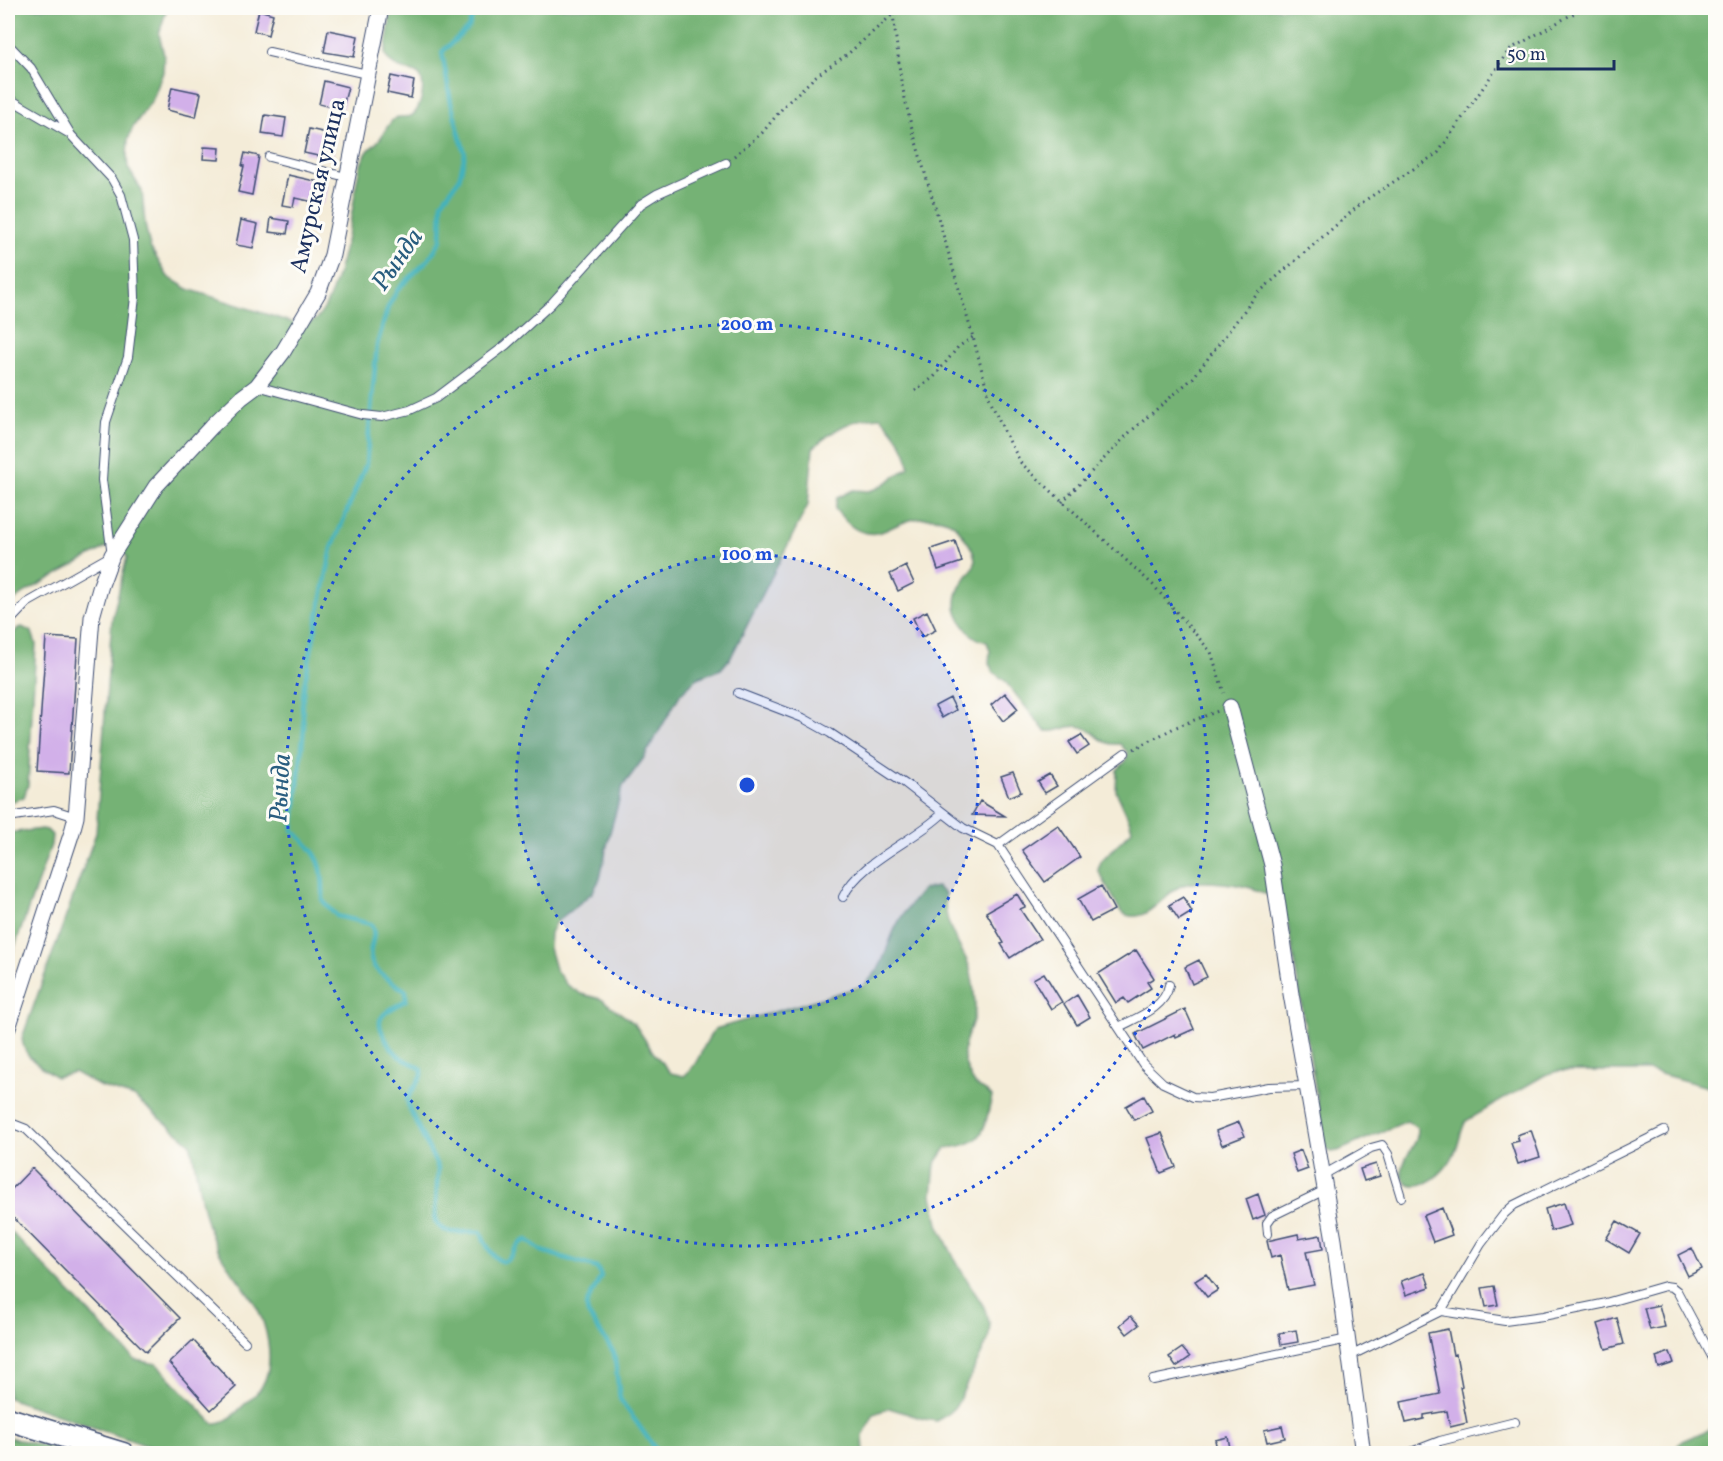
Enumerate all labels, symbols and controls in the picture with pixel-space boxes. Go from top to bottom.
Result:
scale bar [1498,33,1614,71]
text: 50 m [1507,43,1546,68]
street label: Амурская улица [282,95,356,277]
water label: Рында [364,221,432,299]
text: 200 m [721,313,773,338]
text: 100 m [722,543,772,568]
water label: Рында [261,753,301,823]
centre of rings [737,775,757,795]

